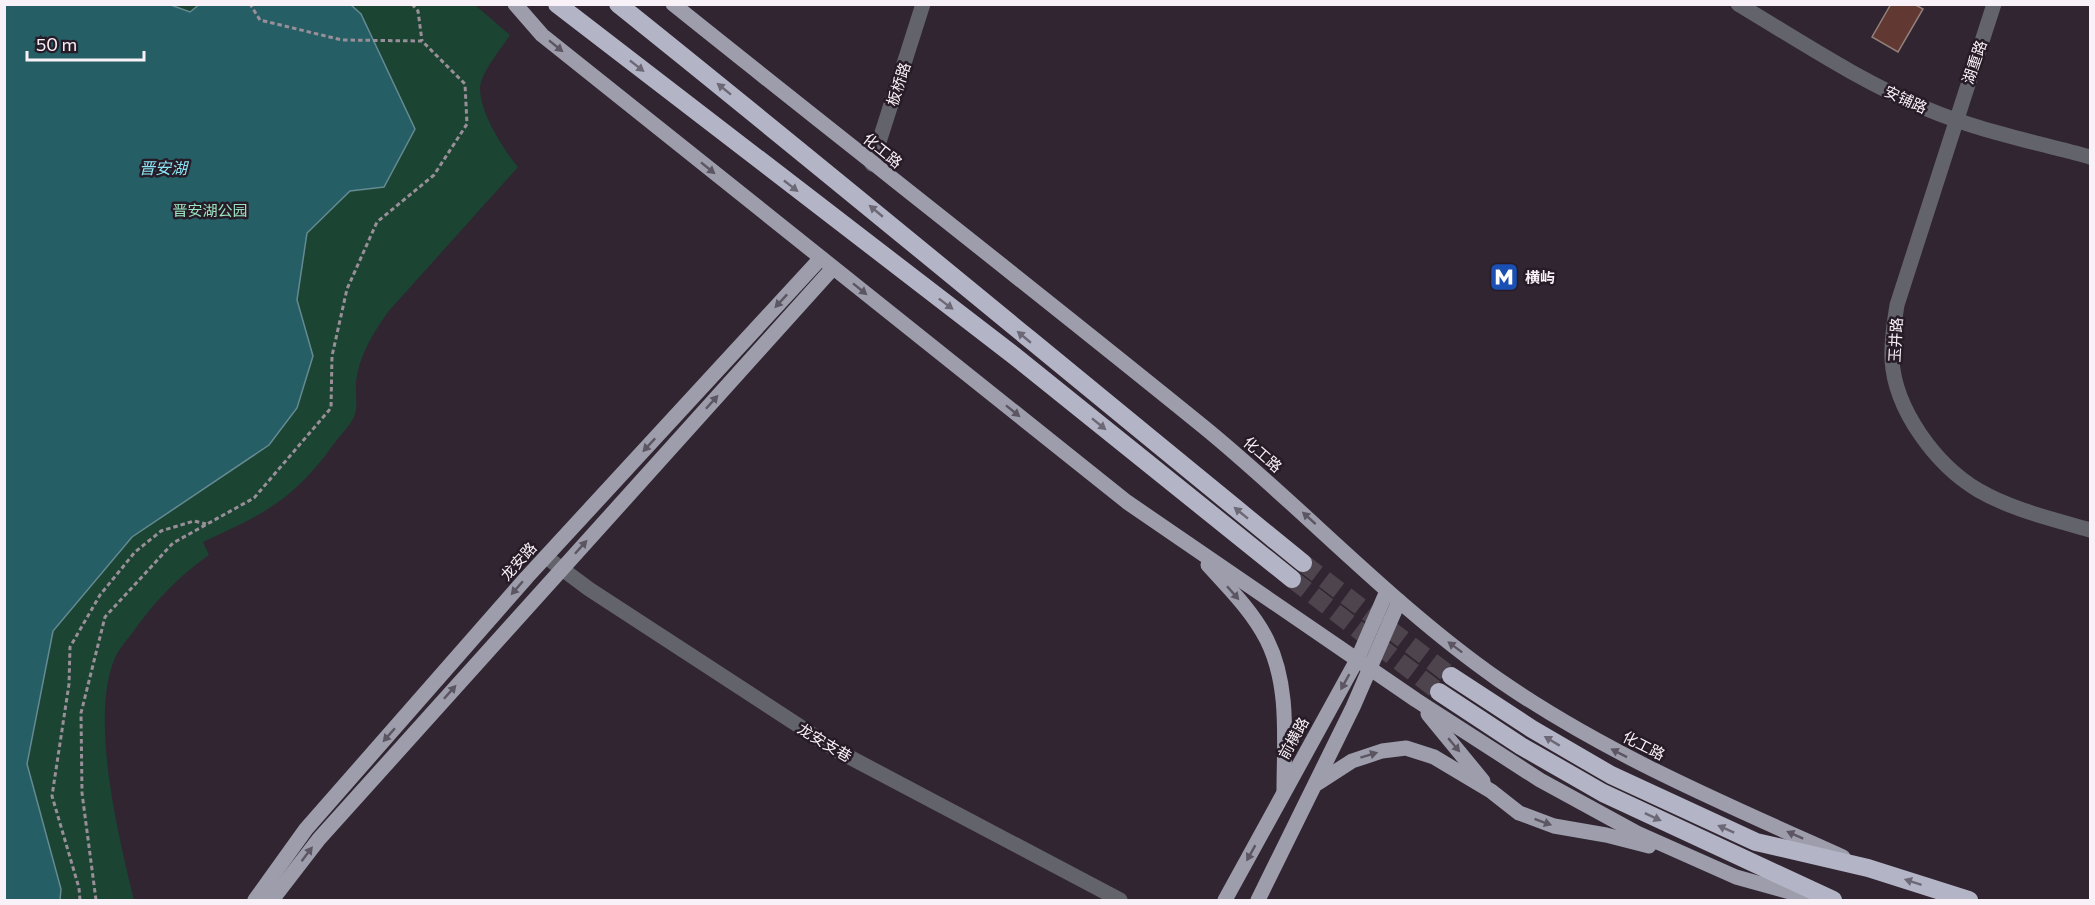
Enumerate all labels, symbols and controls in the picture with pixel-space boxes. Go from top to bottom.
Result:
scale bar [27,24,144,62]
text: 50 m [36,33,77,55]
street label: 湖重路 [1958,38,1990,86]
one-way arrow [548,39,564,52]
one-way arrow [629,60,644,72]
street label: 板桥路 [882,60,914,108]
street label: 安铺路 [1882,81,1930,117]
one-way arrow [716,83,731,95]
street label: 化工路 [860,129,906,171]
water label: 晋安湖 [139,158,190,177]
one-way arrow [700,161,716,174]
one-way arrow [783,179,798,191]
park label: 晋安湖公园 [172,201,248,219]
one-way arrow [868,204,884,217]
metro station icon: 横屿 [1488,261,1520,293]
place label: 横屿 [1525,268,1555,286]
one-way arrow [853,283,868,295]
one-way arrow [775,294,789,308]
one-way arrow [937,298,953,310]
street label: 玉井路 [1885,317,1905,363]
one-way arrow [1016,330,1032,343]
one-way arrow [705,395,719,410]
one-way arrow [1005,404,1020,417]
one-way arrow [1091,418,1107,431]
street label: 化工路 [1240,432,1286,476]
one-way arrow [643,437,657,451]
one-way arrow [1233,506,1249,519]
one-way arrow [1302,512,1316,526]
street label: 龙安路 [496,538,540,584]
one-way arrow [574,540,587,555]
one-way arrow [511,580,524,596]
one-way arrow [1226,585,1239,600]
one-way arrow [1447,641,1463,653]
one-way arrow [1340,674,1350,691]
one-way arrow [443,685,456,700]
street label: 前横路 [1274,714,1312,762]
street label: 龙安支巷 [795,719,855,765]
one-way arrow [382,727,396,742]
street label: 化工路 [1620,727,1668,763]
one-way arrow [1544,736,1560,747]
one-way arrow [1447,737,1460,753]
one-way arrow [1610,748,1627,757]
one-way arrow [1360,750,1378,759]
one-way arrow [1644,812,1661,821]
one-way arrow [1534,818,1552,827]
one-way arrow [1717,824,1735,834]
one-way arrow [1787,831,1804,840]
one-way arrow [1246,845,1256,862]
one-way arrow [301,846,313,861]
one-way arrow [1904,877,1922,887]

